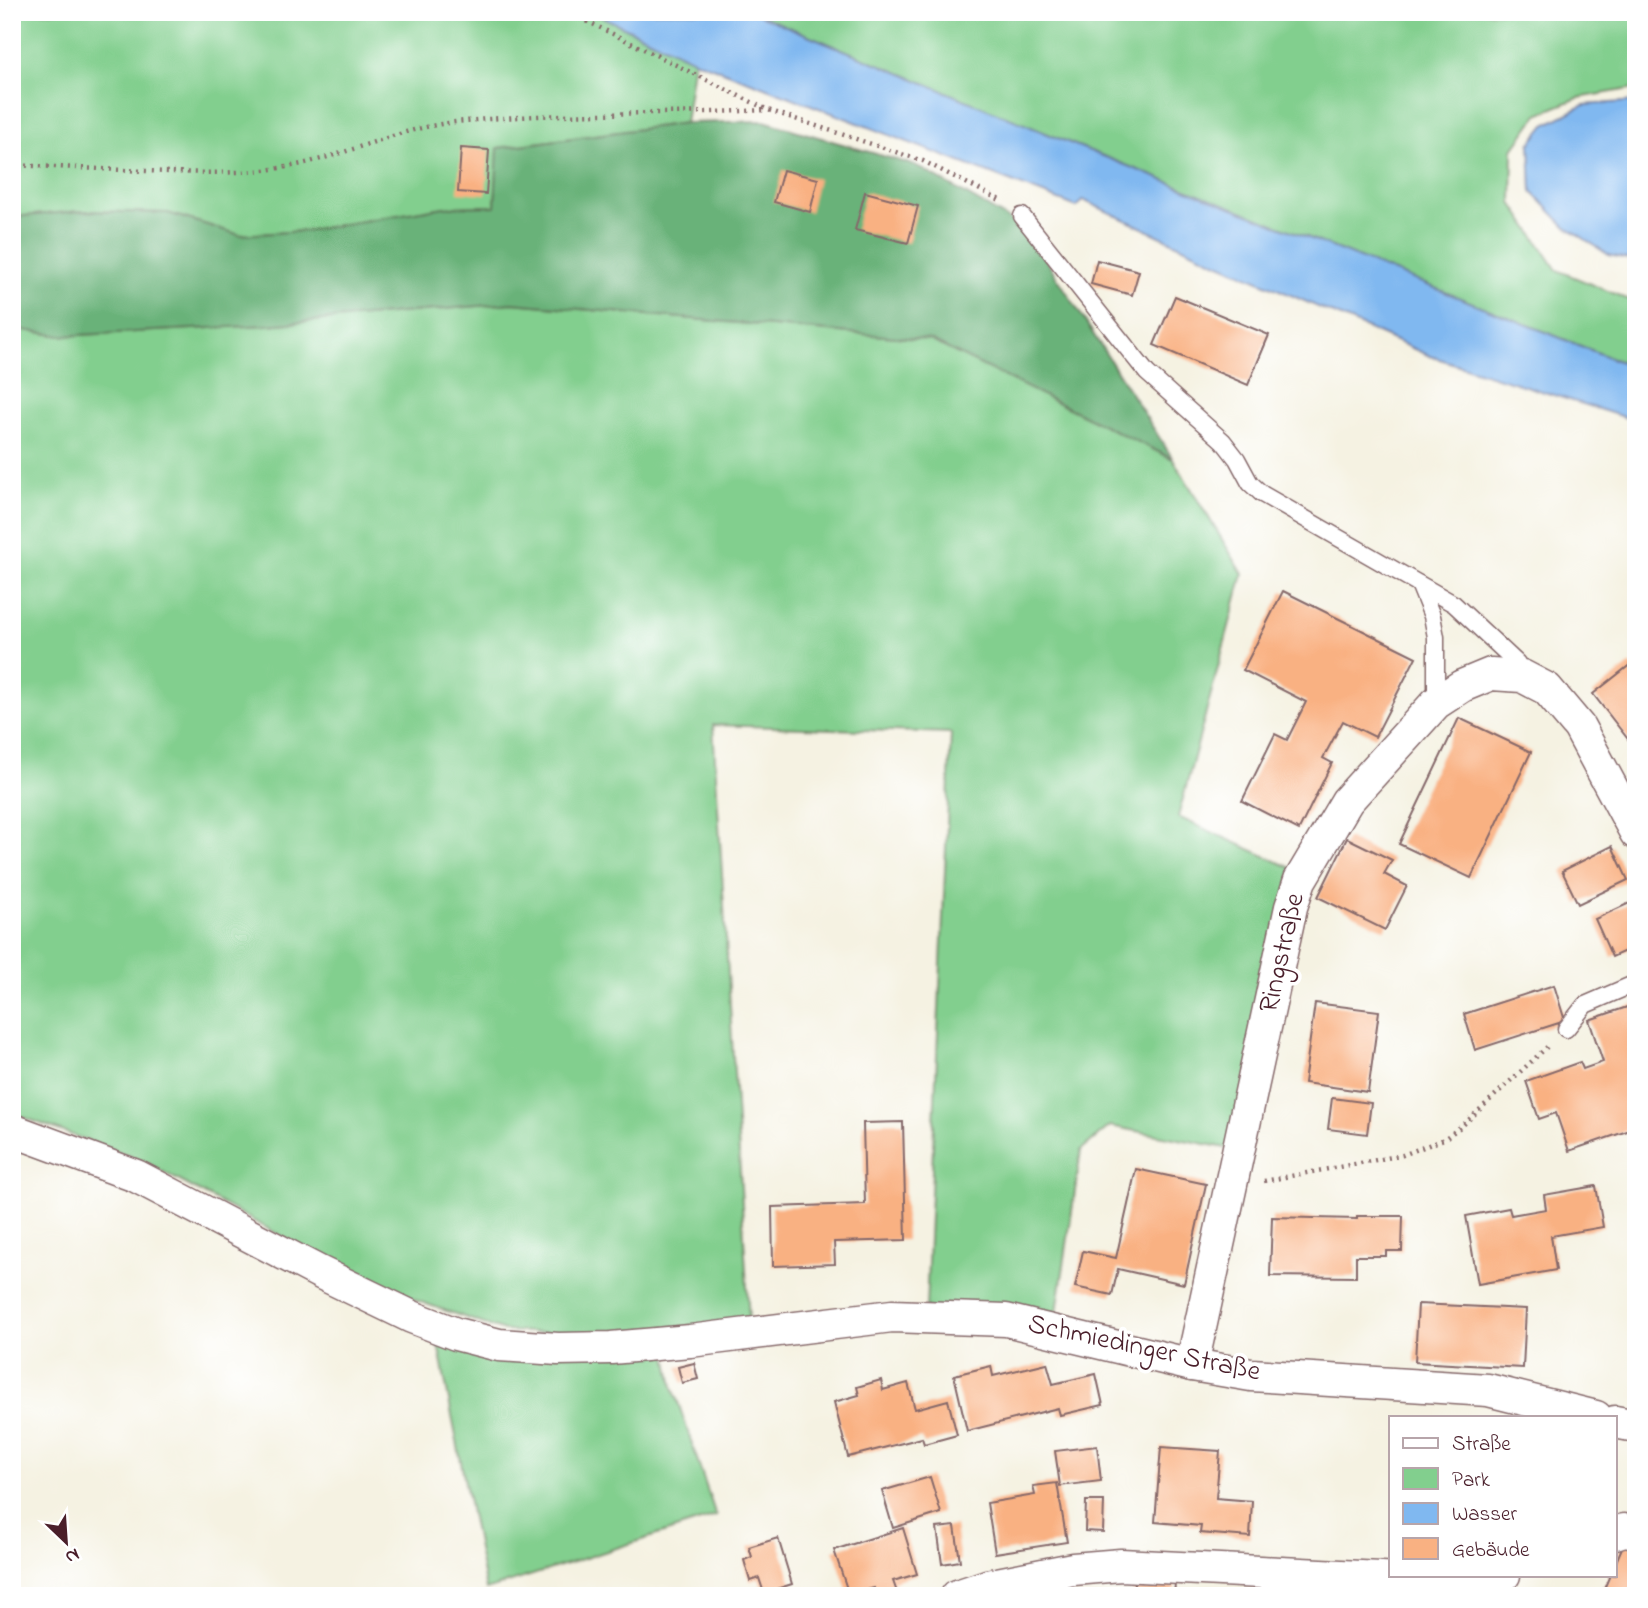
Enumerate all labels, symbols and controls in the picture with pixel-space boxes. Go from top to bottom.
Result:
street label: Ringstraße [1249,889,1317,1017]
street label: Schmiedinger Straße [1024,1304,1265,1394]
legend [1389,1416,1616,1576]
text: Straße [1452,1430,1511,1460]
text: Park [1452,1466,1491,1496]
text: Wasser [1452,1500,1517,1530]
north arrow [32,1506,102,1576]
text: Gebäude [1452,1536,1530,1566]
text: N [60,1540,84,1570]

